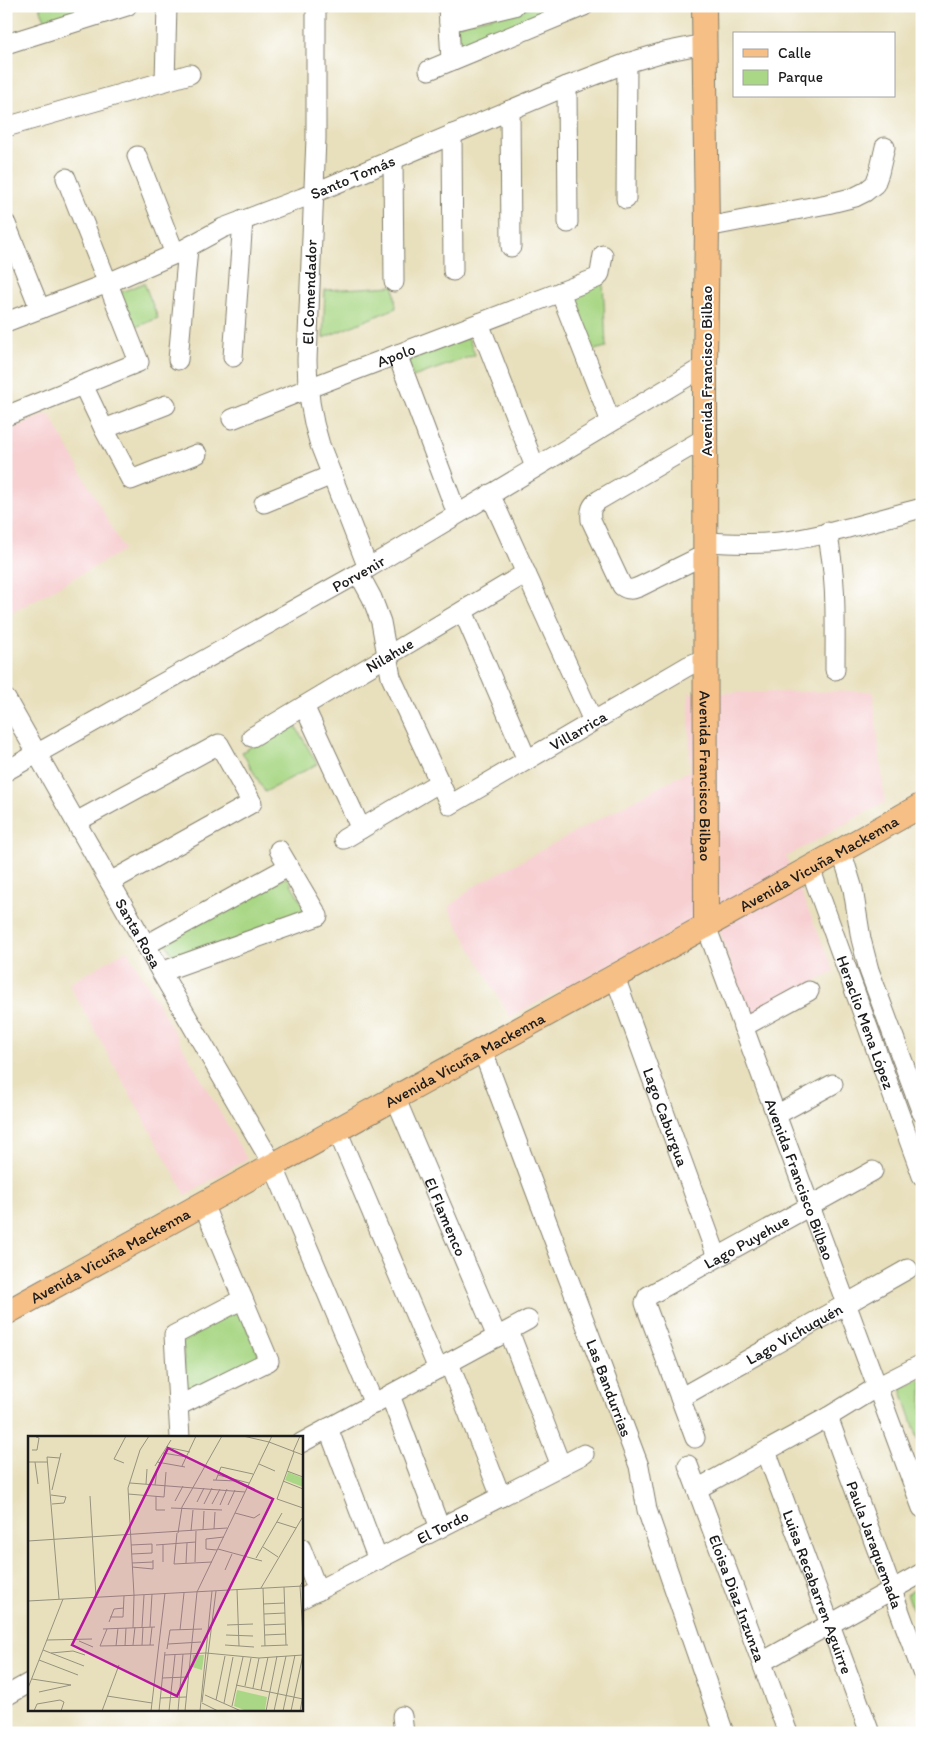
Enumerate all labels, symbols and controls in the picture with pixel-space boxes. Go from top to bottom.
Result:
legend [733,32,896,98]
text: Calle [778,44,811,62]
text: Parque [778,68,823,86]
street label: Santo Tomás [307,151,398,203]
street label: El Comendador [298,238,321,345]
street label: Avenida Francisco Bilbao [697,286,716,456]
street label: Apolo [374,339,418,371]
street label: Porvenir [329,551,389,596]
street label: Nilahue [362,634,417,677]
street label: Avenida Francisco Bilbao [696,691,715,861]
street label: Villarrica [546,706,611,755]
street label: Avenida Vicuña Mackenna [736,811,903,916]
street label: Santa Rosa [111,895,166,972]
street label: Heraclio Mena López [833,953,899,1092]
street label: Avenida Vicuña Mackenna [382,1008,549,1112]
street label: Lago Caburgua [639,1065,692,1170]
street label: Avenida Francisco Bilbao [761,1096,838,1263]
street label: El Flamenco [420,1175,470,1259]
street label: Avenida Vicuña Mackenna [27,1203,194,1308]
street label: Lago Puyehue [701,1210,793,1273]
street label: Lago Vichuquén [743,1299,846,1369]
street label: Las Bandurrias [582,1336,636,1439]
inset map [28,1436,302,1712]
street label: Paula Jaraquemada [842,1478,907,1612]
street label: El Tordo [414,1506,472,1548]
street label: Luisa Recabarren Aguirre [779,1507,856,1677]
street label: Eloisa Diaz Inzunza [705,1532,770,1665]

